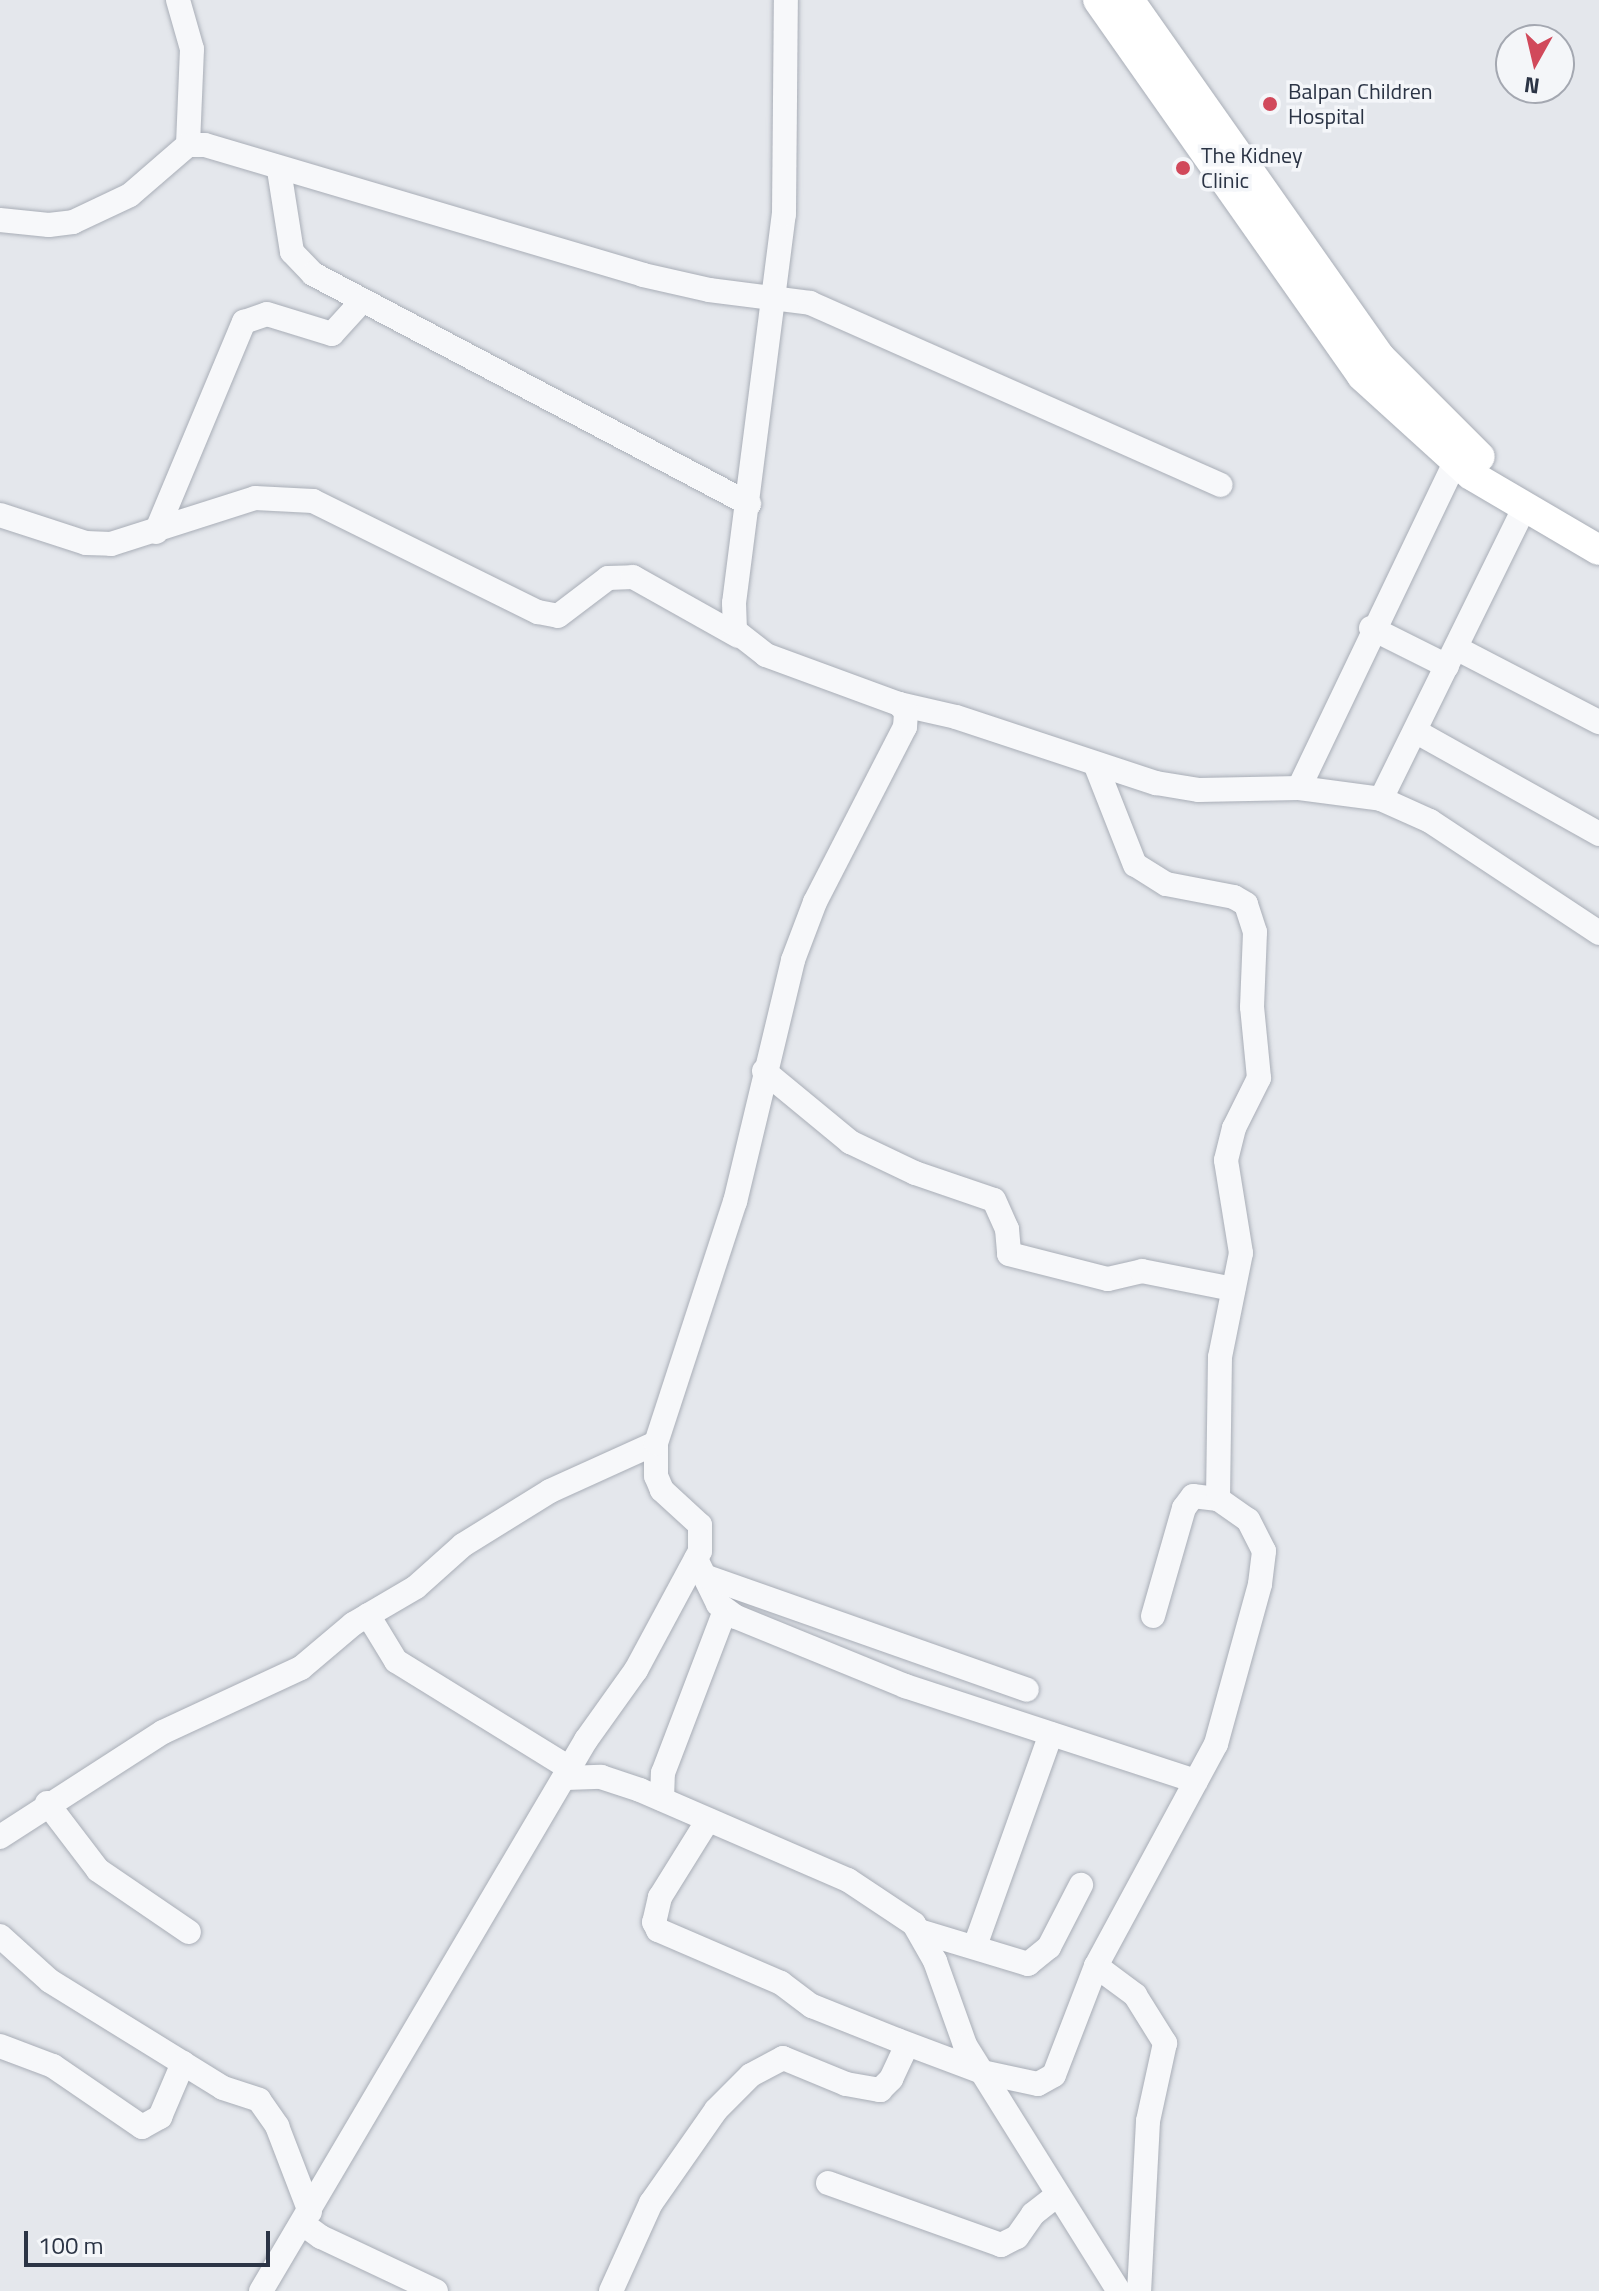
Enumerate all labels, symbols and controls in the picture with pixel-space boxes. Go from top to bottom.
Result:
north arrow [1495,24,1575,104]
text: N [1522,68,1542,104]
place label: Balpan Children Hospital [1288,78,1433,130]
marker: Balpan Children Hospital [1259,93,1281,115]
place label: The Kidney Clinic [1201,142,1303,194]
marker: The Kidney Clinic [1172,157,1194,179]
scale bar [28,2215,274,2265]
text: 100 m [38,2227,104,2263]

